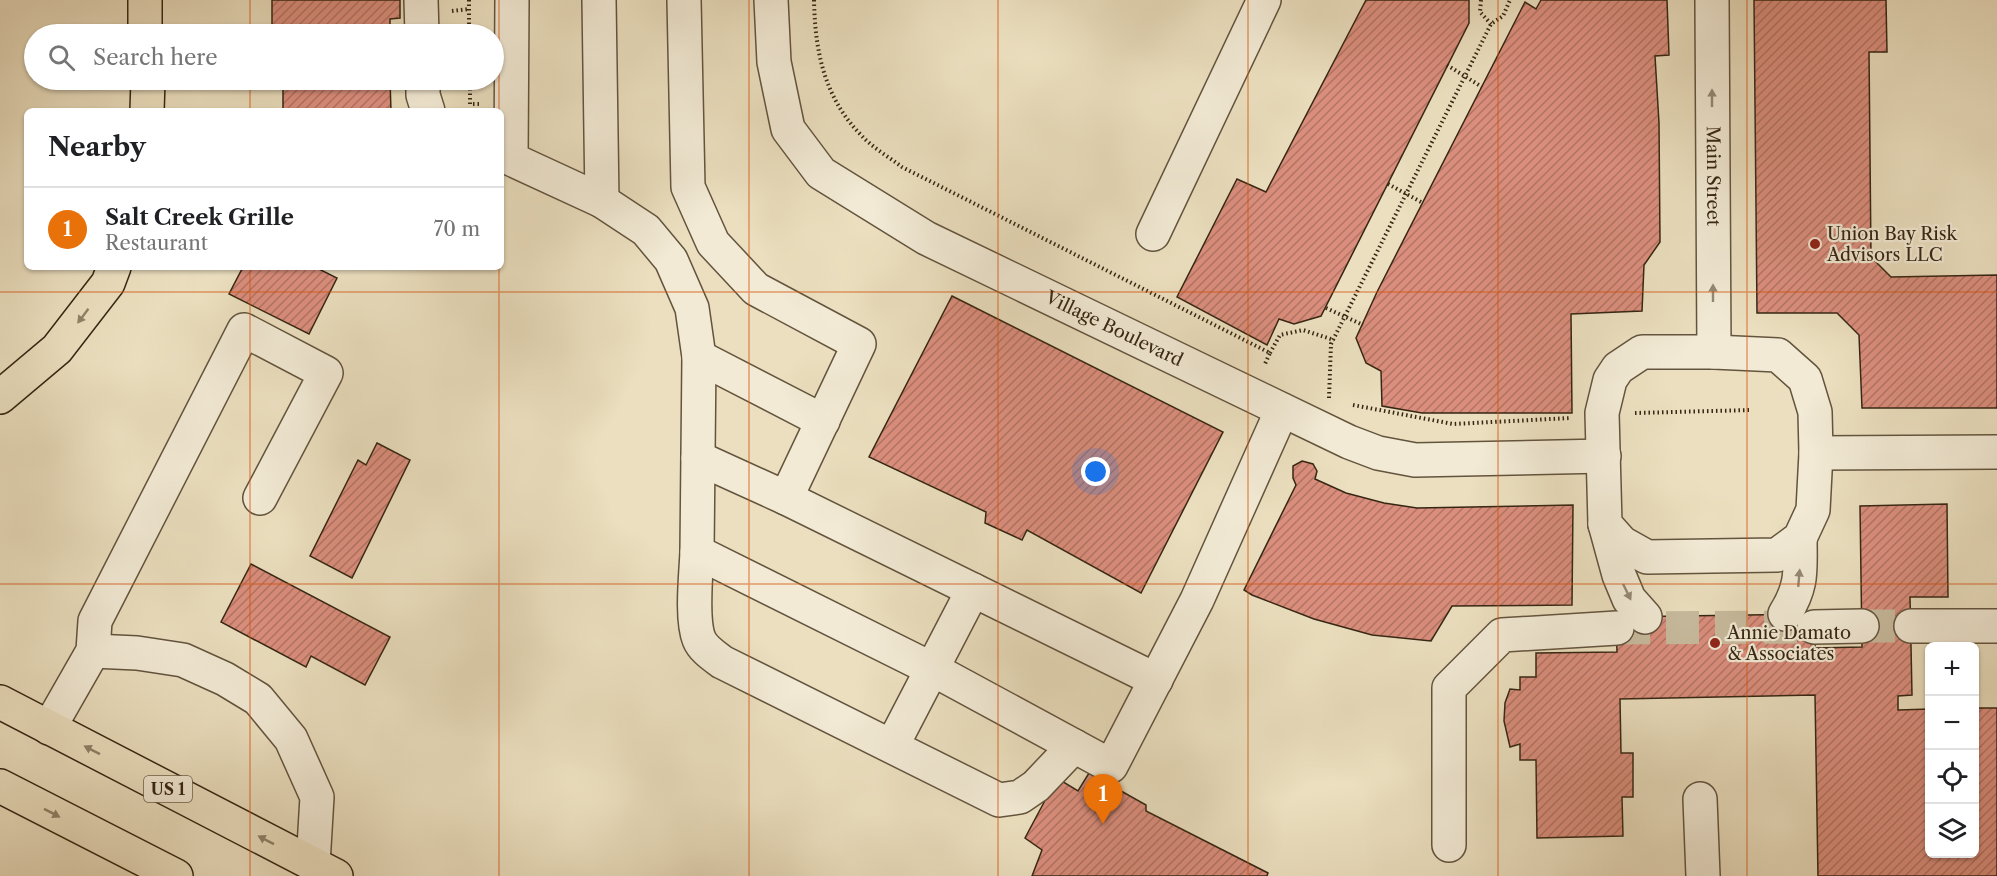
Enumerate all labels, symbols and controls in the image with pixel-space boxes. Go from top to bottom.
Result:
search box [24,24,504,90]
icon: search [45,41,78,74]
text: Search here [93,44,218,71]
one-way arrow [1707,89,1717,108]
street label: Main Street [1702,126,1724,227]
text: Nearby [48,131,146,163]
text: Salt Creek Grille [105,204,294,231]
text: 1 [63,217,72,241]
text: 70 m [434,217,480,241]
place label: Union Bay Risk Advisors LLC [1826,223,1959,266]
text: Restaurant [105,231,208,255]
marker: Union Bay Risk Advisors LLC [1808,237,1822,251]
one-way arrow [1708,284,1718,303]
street label: Village Boulevard [1041,286,1187,371]
one-way arrow [77,308,89,323]
your location [1081,457,1110,486]
one-way arrow [1794,568,1804,587]
one-way arrow [1622,584,1631,601]
place label: Annie Damato & Associates [1726,622,1851,665]
marker: Annie Damato & Associates [1708,636,1722,650]
map controls [1925,642,1979,858]
button: + [1925,642,1979,696]
button: − [1925,696,1979,750]
one-way arrow [84,745,101,755]
button: locate [1925,750,1979,804]
pin: 1 [1084,774,1122,824]
road number: US 1 [144,776,192,802]
button: layers [1925,804,1979,858]
one-way arrow [43,807,61,817]
one-way arrow [257,835,274,845]

